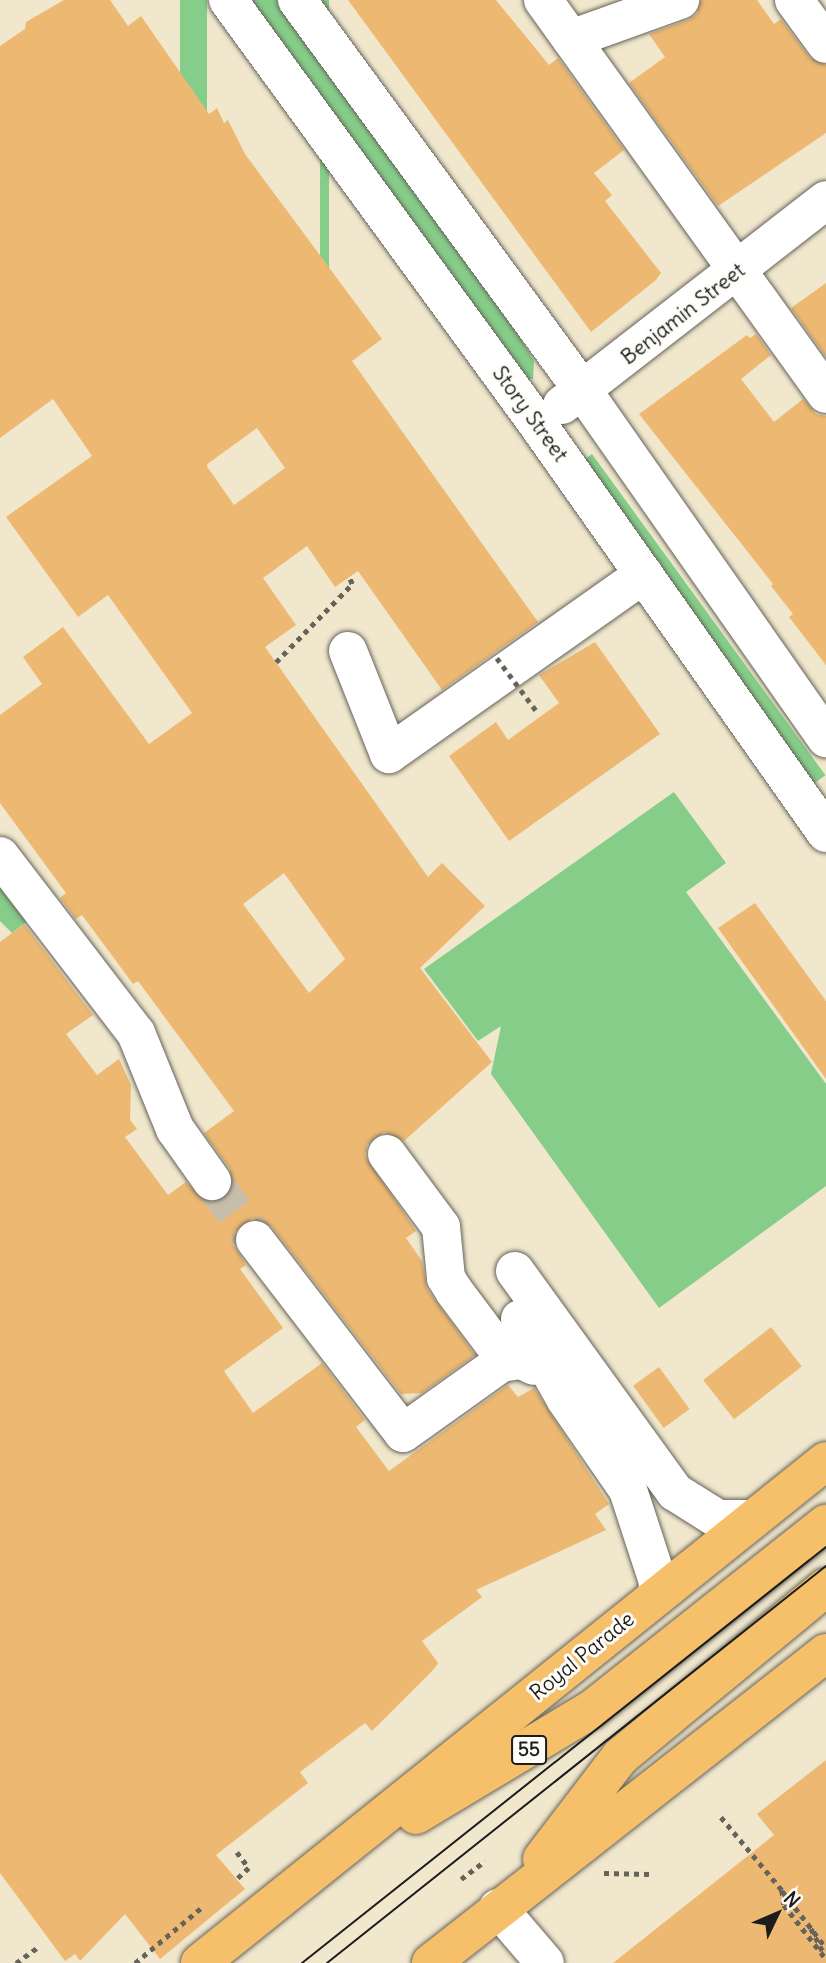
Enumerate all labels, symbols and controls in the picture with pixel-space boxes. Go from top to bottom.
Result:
street label: Benjamin Street [616,258,750,370]
street label: Story Street [487,361,573,467]
street label: Royal Parade [525,1606,639,1706]
road number: 55 [510,1734,548,1766]
north arrow [742,1879,812,1949]
text: N [779,1886,805,1912]

